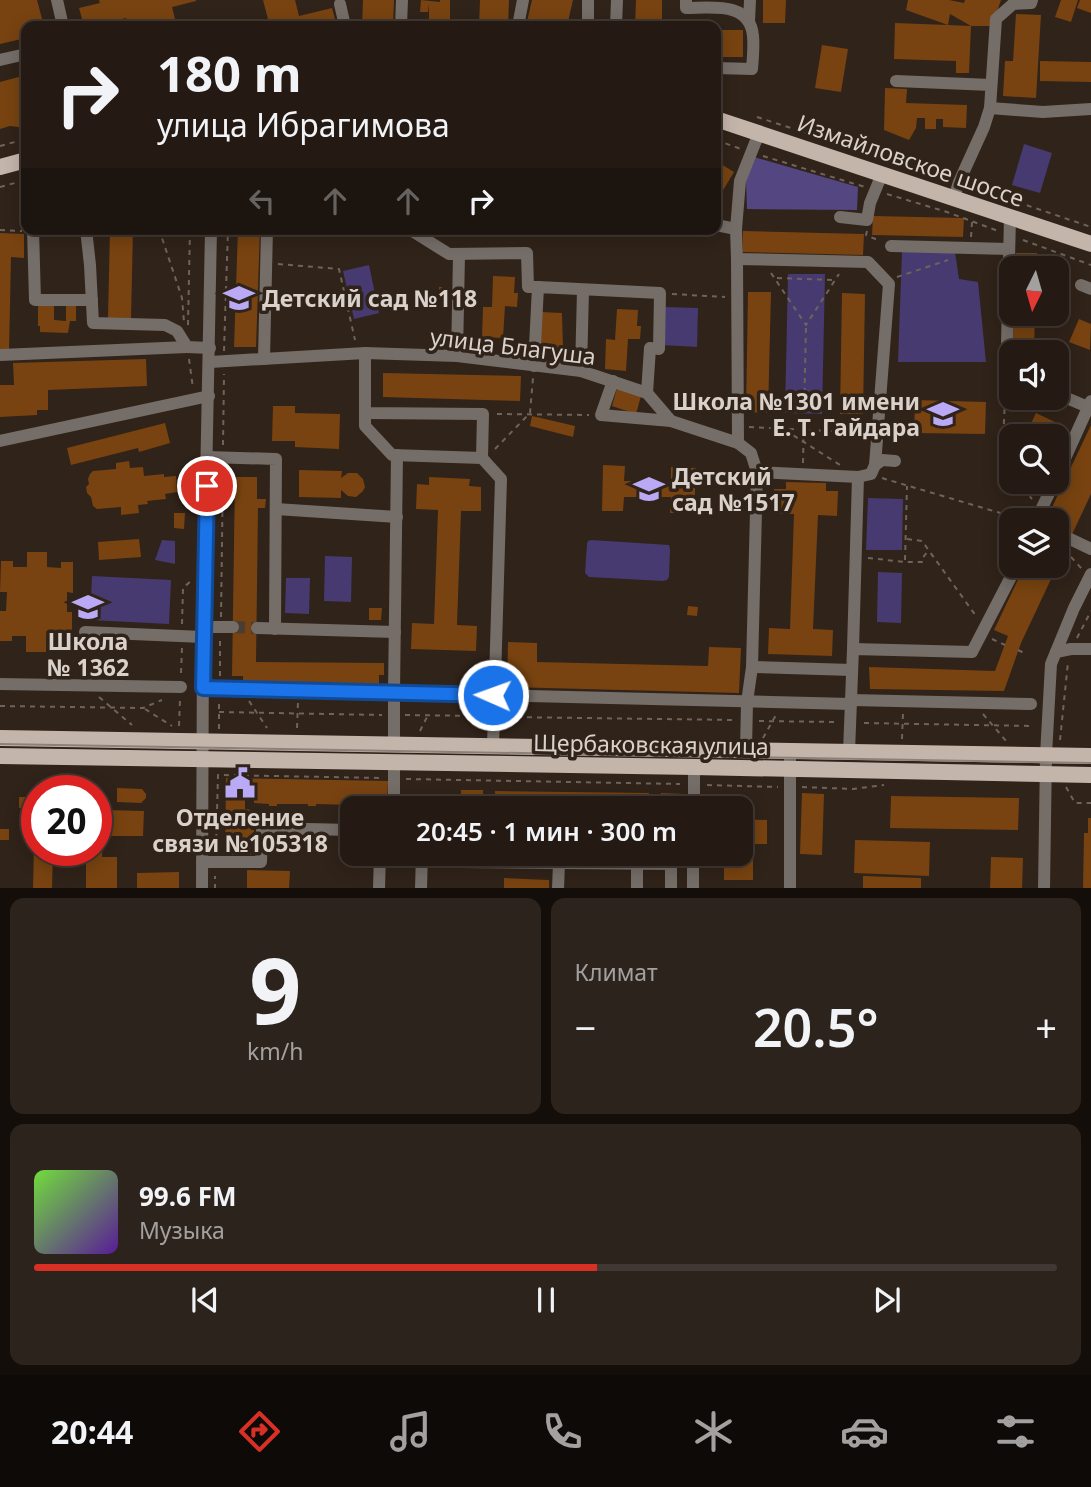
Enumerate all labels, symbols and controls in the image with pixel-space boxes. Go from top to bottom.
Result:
text: 180 m [157,40,302,106]
icon: right [42,49,133,140]
text: улица Ибрагимова [157,103,450,146]
street label: Измайловское шоссе [793,106,1029,214]
icon: left [243,182,281,220]
icon: ahead [316,182,354,220]
icon: ahead [389,182,427,220]
icon: right [462,182,500,220]
north arrow [999,256,1069,326]
map controls [999,256,1069,578]
school or university icon: Детский сад №118 [222,281,256,315]
place label: Детский сад №118 [262,282,477,314]
street label: улица Благуша [428,320,598,372]
button: sound [999,340,1069,410]
place label: Школа №1301 имени Е. Т. Гайдара [672,385,920,443]
school or university icon: Школа №1301 имени Е. Т. Гайдара [926,397,960,431]
button: search [999,424,1069,494]
pin [177,456,237,516]
place label: Детский сад №1517 [672,460,795,518]
icon: arrive [188,467,226,505]
school or university icon: Детский сад №1517 [632,472,666,506]
button: layers [999,508,1069,578]
school or university icon: Школа № 1362 [71,590,105,624]
place label: Школа № 1362 [47,625,129,683]
position arrow [456,658,530,732]
street label: Щербаковская улица [533,726,769,762]
public building icon: Отделение связи №105318 [223,766,257,800]
speed limit sign: 20 [21,775,112,866]
place label: Отделение связи №105318 [152,801,328,859]
text: 20:45 · 1 мин · 300 m [416,813,677,849]
text: 9 [249,927,301,1051]
text: Климат [575,956,658,988]
text: 20.5° [753,991,879,1062]
text: − [575,1001,596,1053]
text: + [1035,1001,1057,1053]
text: km/h [247,1035,304,1067]
text: 99.6 FM [139,1178,236,1214]
text: Музыка [139,1214,225,1246]
icon: previous [186,1281,224,1319]
icon: pause [527,1281,565,1319]
icon: next [868,1281,906,1319]
icon: directions [235,1407,284,1456]
icon: music [386,1407,435,1456]
icon: phone [538,1407,587,1456]
icon: climate [689,1407,738,1456]
icon: car [840,1407,889,1456]
icon: filters [991,1407,1040,1456]
text: 20:44 [51,1410,133,1453]

